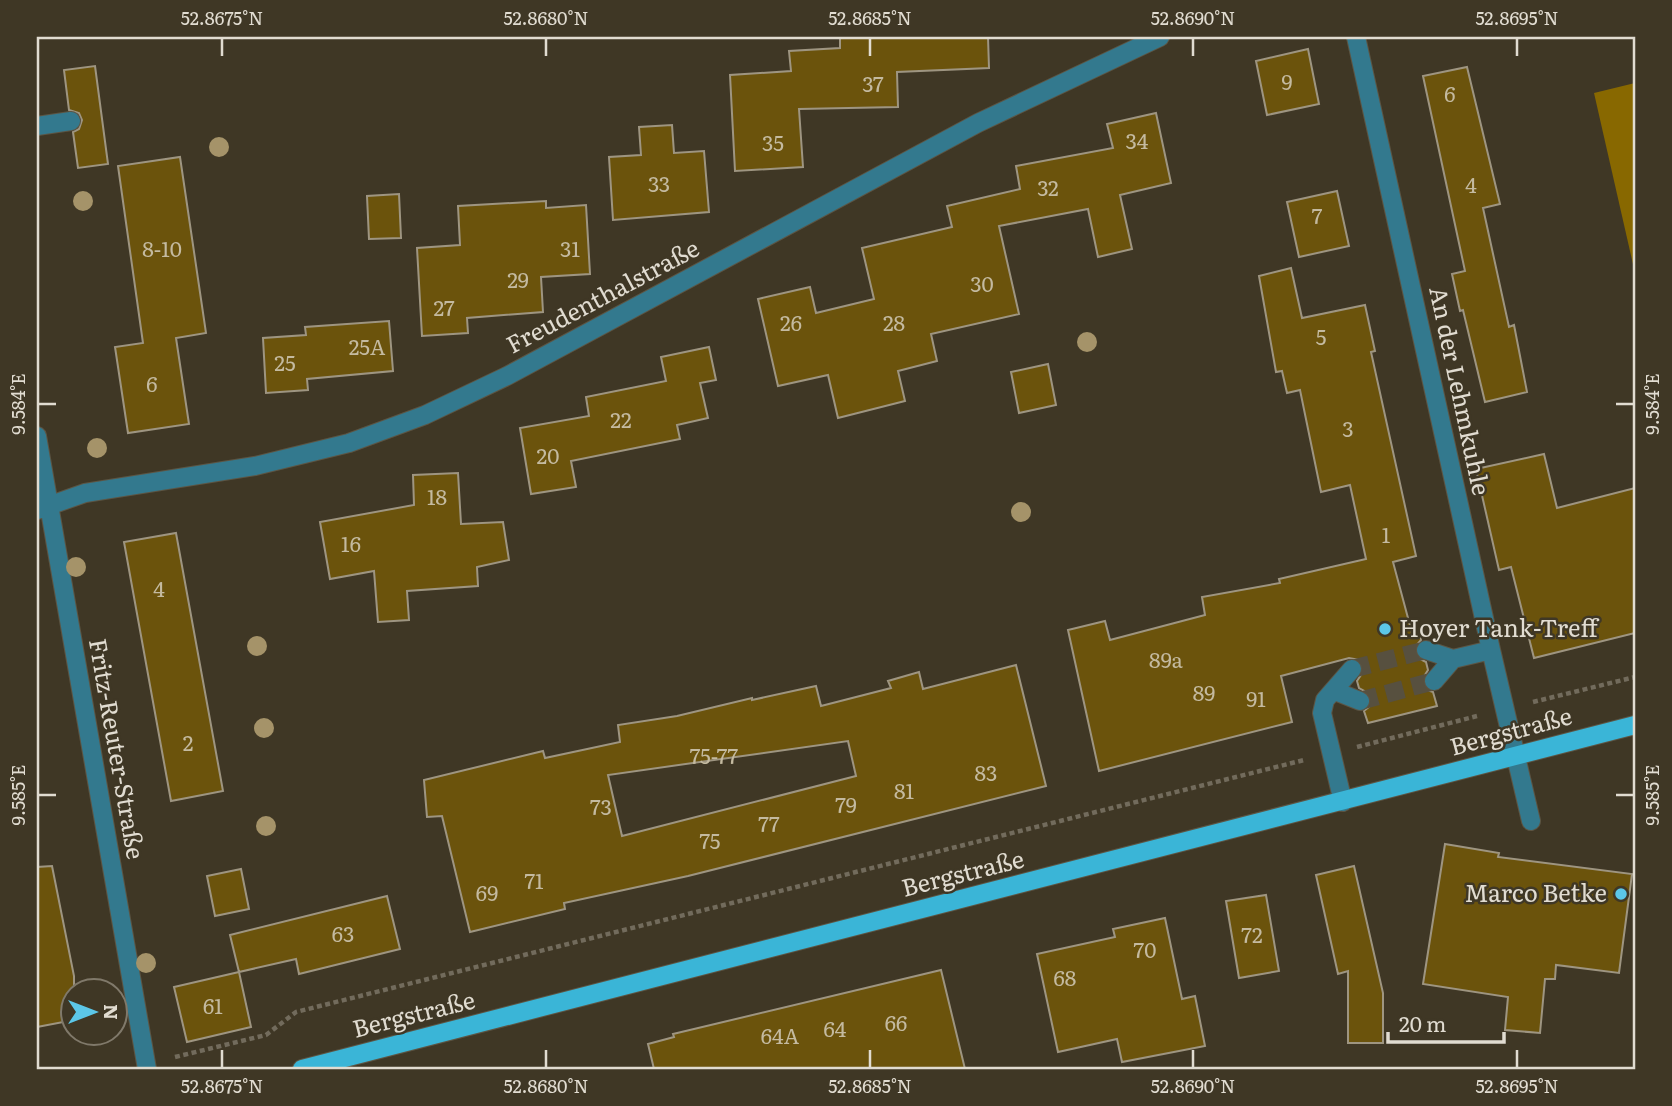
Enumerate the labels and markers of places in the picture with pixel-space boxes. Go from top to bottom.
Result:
place label: Hoyer Tank-Treff [1399,609,1599,644]
marker: Hoyer Tank-Treff [1377,621,1393,637]
place label: Marco Betke [1464,874,1607,909]
marker: Marco Betke [1613,886,1629,902]

